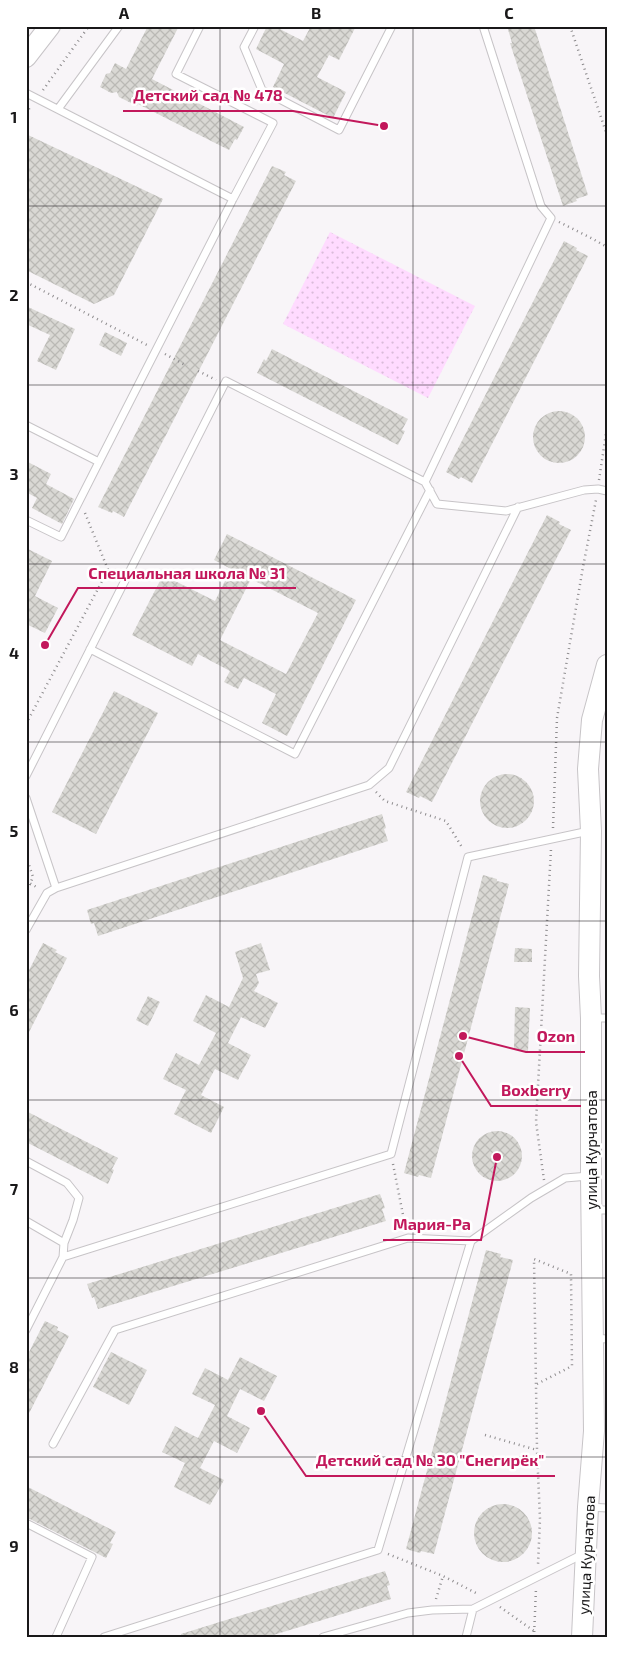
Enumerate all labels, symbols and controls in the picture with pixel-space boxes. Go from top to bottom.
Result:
text: A [119,3,130,22]
text: B [311,3,321,22]
text: C [504,3,514,22]
callout: Детский сад № 478 [123,80,293,111]
text: Детский сад № 478 [133,85,283,104]
text: 1 [11,107,17,126]
text: 2 [9,285,19,304]
text: 3 [9,464,19,483]
callout: Специальная школа № 31 [78,557,296,588]
text: Специальная школа № 31 [88,563,286,582]
text: 4 [9,643,19,662]
text: 5 [10,821,19,840]
text: 6 [9,1000,19,1019]
callout: Ozon [526,1021,585,1052]
text: Ozon [537,1026,575,1045]
callout: Boxberry [491,1075,581,1106]
text: Boxberry [501,1080,571,1100]
street label: улица Курчатова [582,1090,601,1210]
text: 7 [10,1179,19,1198]
callout: Мария-Ра [383,1209,481,1240]
text: Мария-Ра [393,1214,471,1233]
text: 8 [9,1357,19,1376]
callout: Детский сад № 30 "Снегирёк" [306,1445,555,1476]
text: Детский сад № 30 "Снегирёк" [316,1450,544,1469]
street label: улица Курчатова [574,1495,599,1615]
text: 9 [9,1536,19,1555]

